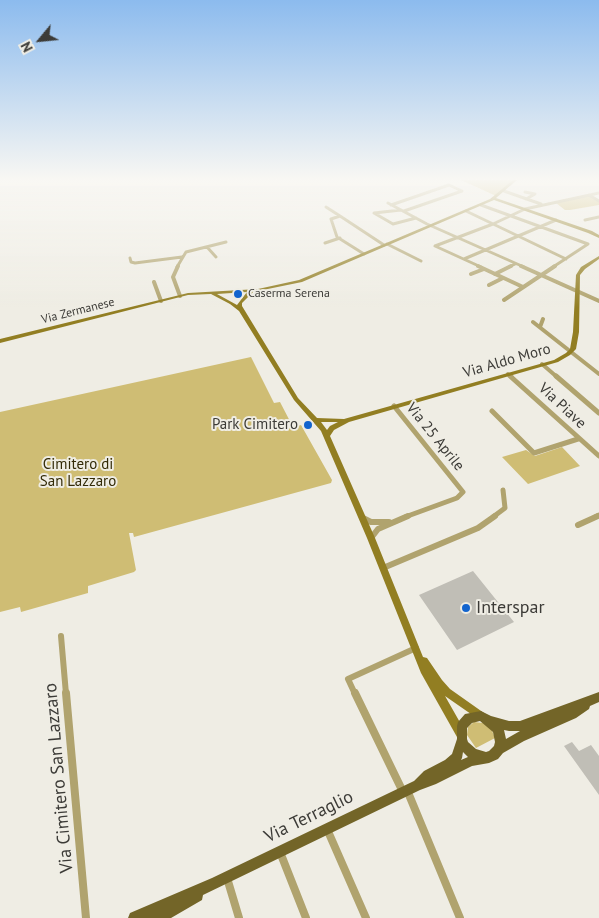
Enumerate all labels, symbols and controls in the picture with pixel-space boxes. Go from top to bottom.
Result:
north arrow [15,15,65,65]
text: N [17,39,37,55]
place label: Caserma Serena [248,287,330,301]
marker: Caserma Serena [232,288,244,300]
street label: Via Zermanese [40,295,116,327]
street label: Via Aldo Moro [461,340,553,382]
street label: Via Piave [534,379,590,433]
street label: Via 25 Aprile [402,399,468,475]
place label: Park Cimitero [212,416,298,434]
marker: Park Cimitero [302,419,314,431]
park label: Cimitero di San Lazzaro [40,456,116,491]
place label: Interspar [476,597,545,619]
marker: Interspar [460,602,472,614]
street label: Via Cimitero San Lazzaro [40,682,78,874]
street label: Via Terraglio [261,786,357,848]

